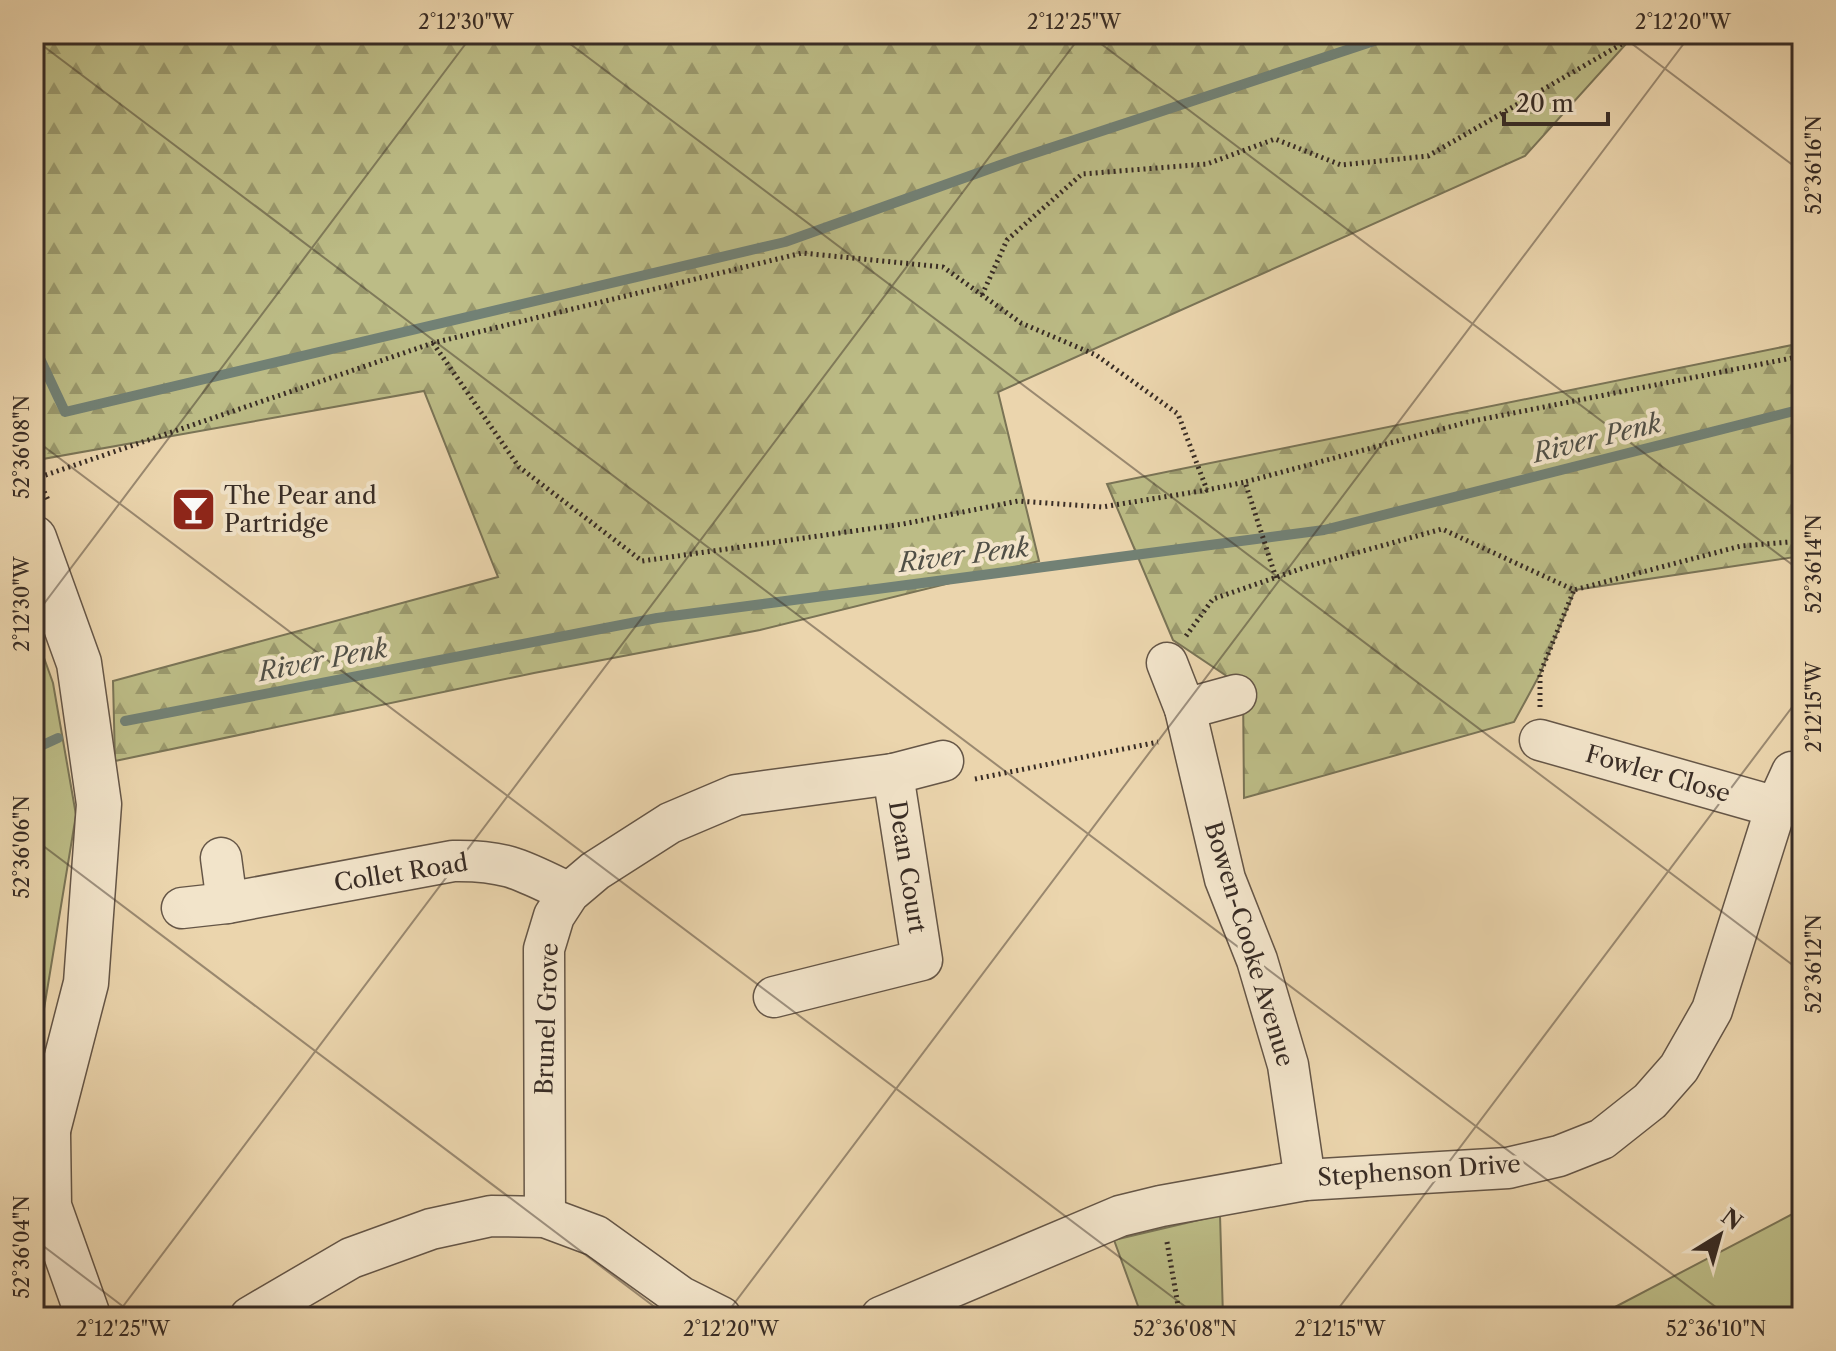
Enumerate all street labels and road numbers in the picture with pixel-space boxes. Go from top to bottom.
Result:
street label: Fowler Close [1582,739,1734,808]
street label: Dean Court [883,799,932,936]
street label: Bowen-Cooke Avenue [1198,818,1301,1070]
street label: Collet Road [332,848,470,897]
street label: Brunel Grove [529,942,564,1096]
street label: Stephenson Drive [1316,1149,1522,1192]

